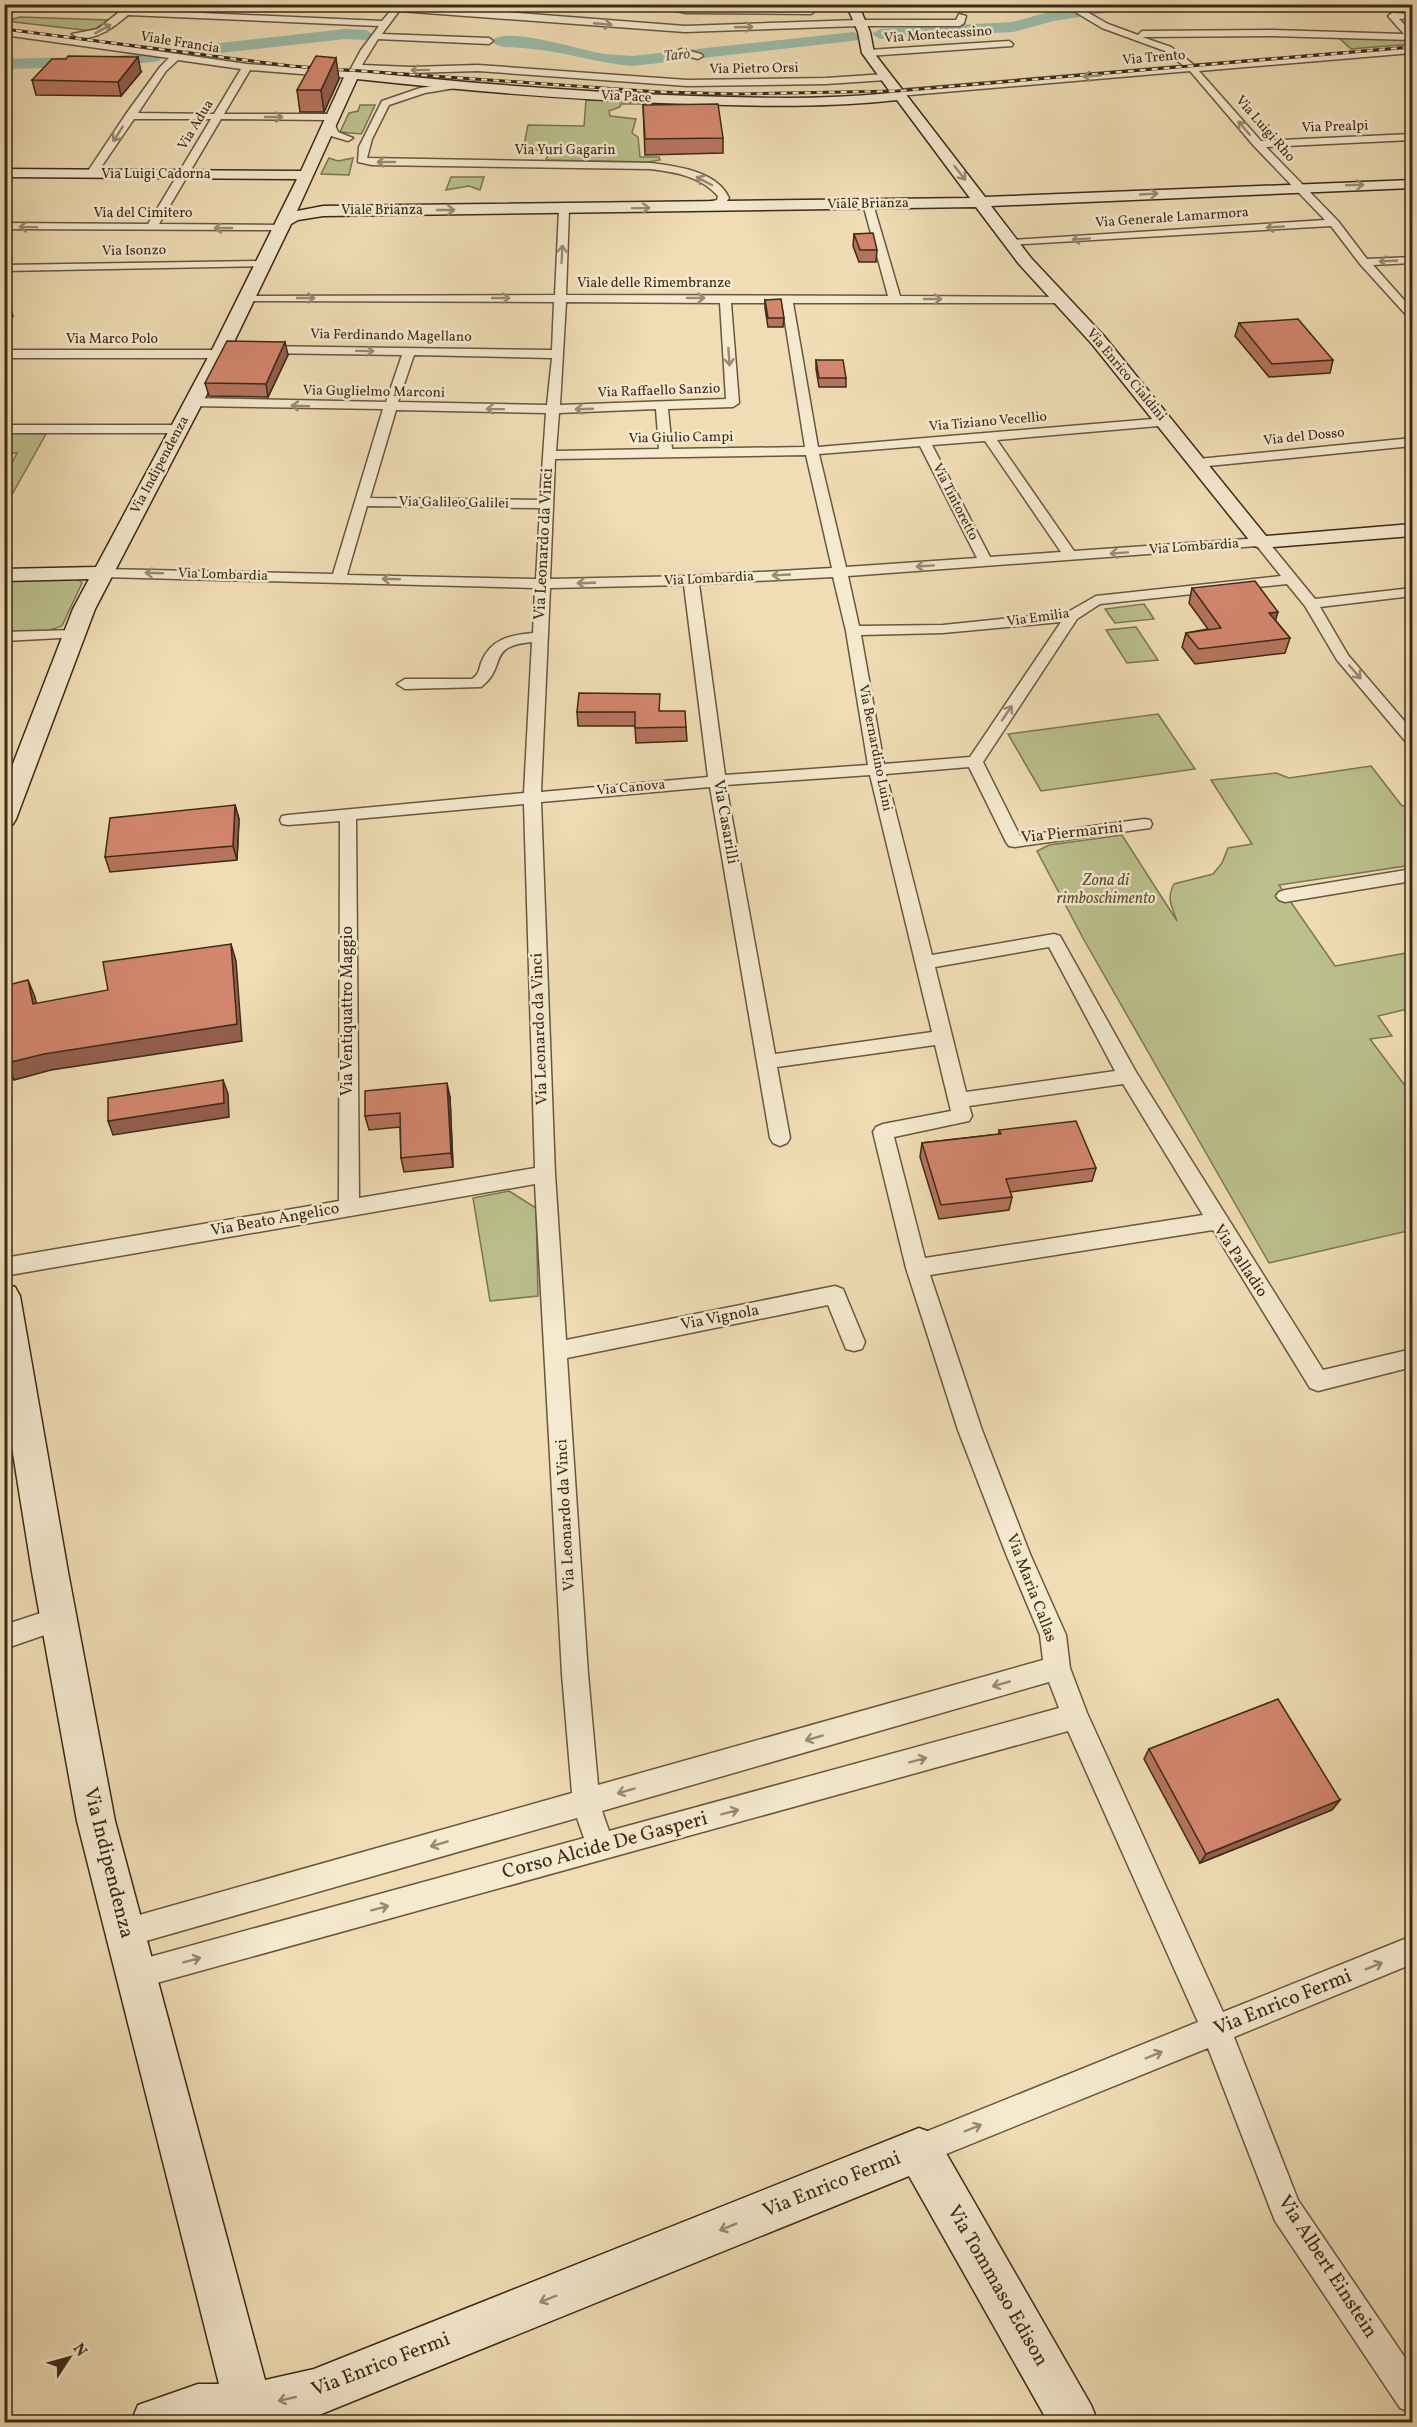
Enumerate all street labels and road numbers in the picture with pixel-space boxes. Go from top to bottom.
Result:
street label: Via Montecassino [883,22,993,48]
street label: Viale Francia [139,27,221,59]
street label: Via Trento [1122,46,1186,70]
street label: Via Pietro Orsi [709,59,799,79]
street label: Via Pace [600,86,652,108]
street label: Via Luigi Rho [1231,92,1299,166]
street label: Via Adua [174,96,218,154]
street label: Via Prealpi [1301,116,1369,138]
street label: Via Yuri Gagarin [514,141,616,160]
street label: Via Luigi Cadorna [101,165,211,184]
street label: Viale Brianza [827,194,909,214]
street label: Viale Brianza [341,201,423,220]
street label: Via Generale Lamarmora [1095,203,1249,233]
street label: Via del Cimitero [93,204,193,223]
street label: Via Isonzo [102,241,166,261]
street label: Viale delle Rimembranze [577,274,731,293]
street label: Via Ferdinando Magellano [310,325,472,347]
street label: Via Enrico Cialdini [1082,325,1170,425]
street label: Via Marco Polo [66,330,158,349]
street label: Via Raffaello Sanzio [597,379,721,403]
street label: Via Guglielmo Marconi [303,381,445,403]
street label: Via Tiziano Vecellio [928,407,1048,437]
street label: Via Indipendenza [126,413,194,517]
street label: Via del Dosso [1262,423,1346,451]
street label: Via Giulio Campi [629,428,733,448]
street label: Via Tintoretto [927,460,983,544]
street label: Via Leonardo da Vinci [529,467,559,621]
street label: Via Galileo Galilei [399,493,509,513]
street label: Via Lombardia [1148,534,1240,560]
street label: Via Lombardia [178,564,268,586]
street label: Via Lombardia [663,567,755,591]
street label: Via Emilia [1005,604,1071,632]
street label: Via Bernardino Luini [853,683,897,813]
street label: Via Canova [596,776,666,800]
street label: Via Casarilli [707,778,743,866]
street label: Via Piermarini [1020,817,1124,849]
street label: Via Ventiquattro Maggio [337,926,359,1096]
street label: Via Leonardo da Vinci [526,952,554,1106]
street label: Via Beato Angelico [209,1198,341,1242]
street label: Via Palladio [1208,1220,1272,1302]
street label: Via Vignola [679,1300,761,1336]
street label: Via Leonardo da Vinci [551,1438,581,1592]
street label: Via Maria Callas [1000,1531,1062,1646]
street label: Via Indipendenza [76,1785,140,1941]
street label: Corso Alcide De Gasperi [499,1805,711,1887]
street label: Via Enrico Fermi [1210,1963,1356,2043]
street label: Via Enrico Fermi [759,2145,905,2225]
street label: Via Albert Einstein [1270,2190,1384,2344]
street label: Via Tommaso Edison [939,2200,1055,2372]
street label: Via Enrico Fermi [308,2326,454,2404]

